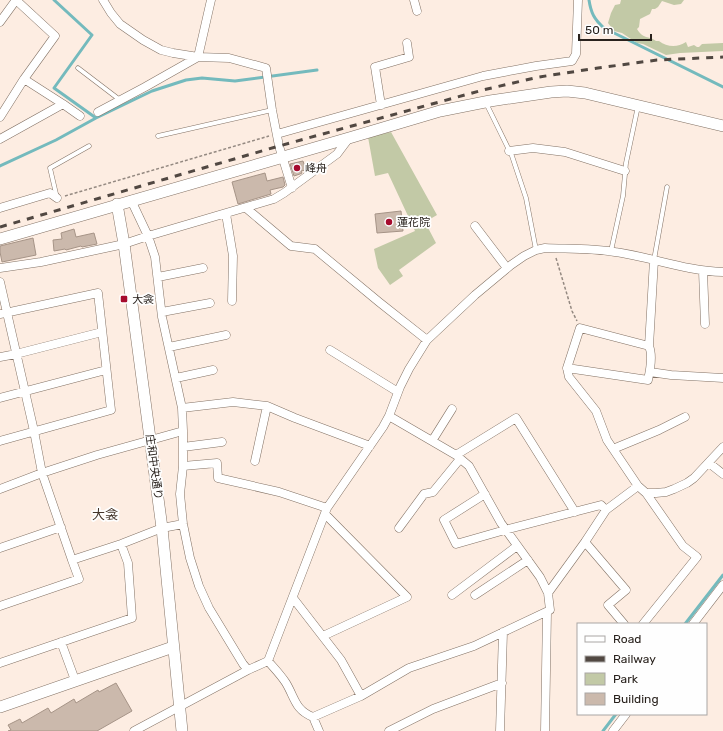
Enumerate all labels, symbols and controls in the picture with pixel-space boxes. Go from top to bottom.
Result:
scale bar [579,16,651,42]
text: 50 m [585,23,613,37]
place label: 峰舟 [305,162,327,175]
marker: 峰舟 [292,163,302,173]
place label: 蓮花院 [397,216,430,229]
marker: 蓮花院 [384,217,394,227]
place label: 大衾 [132,293,154,306]
marker: 大衾 [119,294,129,304]
street label: 庄和中央通り [143,433,165,501]
district label: 大衾 [92,507,118,522]
legend [577,623,707,715]
text: Road [613,632,641,646]
text: Railway [613,652,656,666]
text: Park [613,672,639,686]
text: Building [613,692,659,706]

